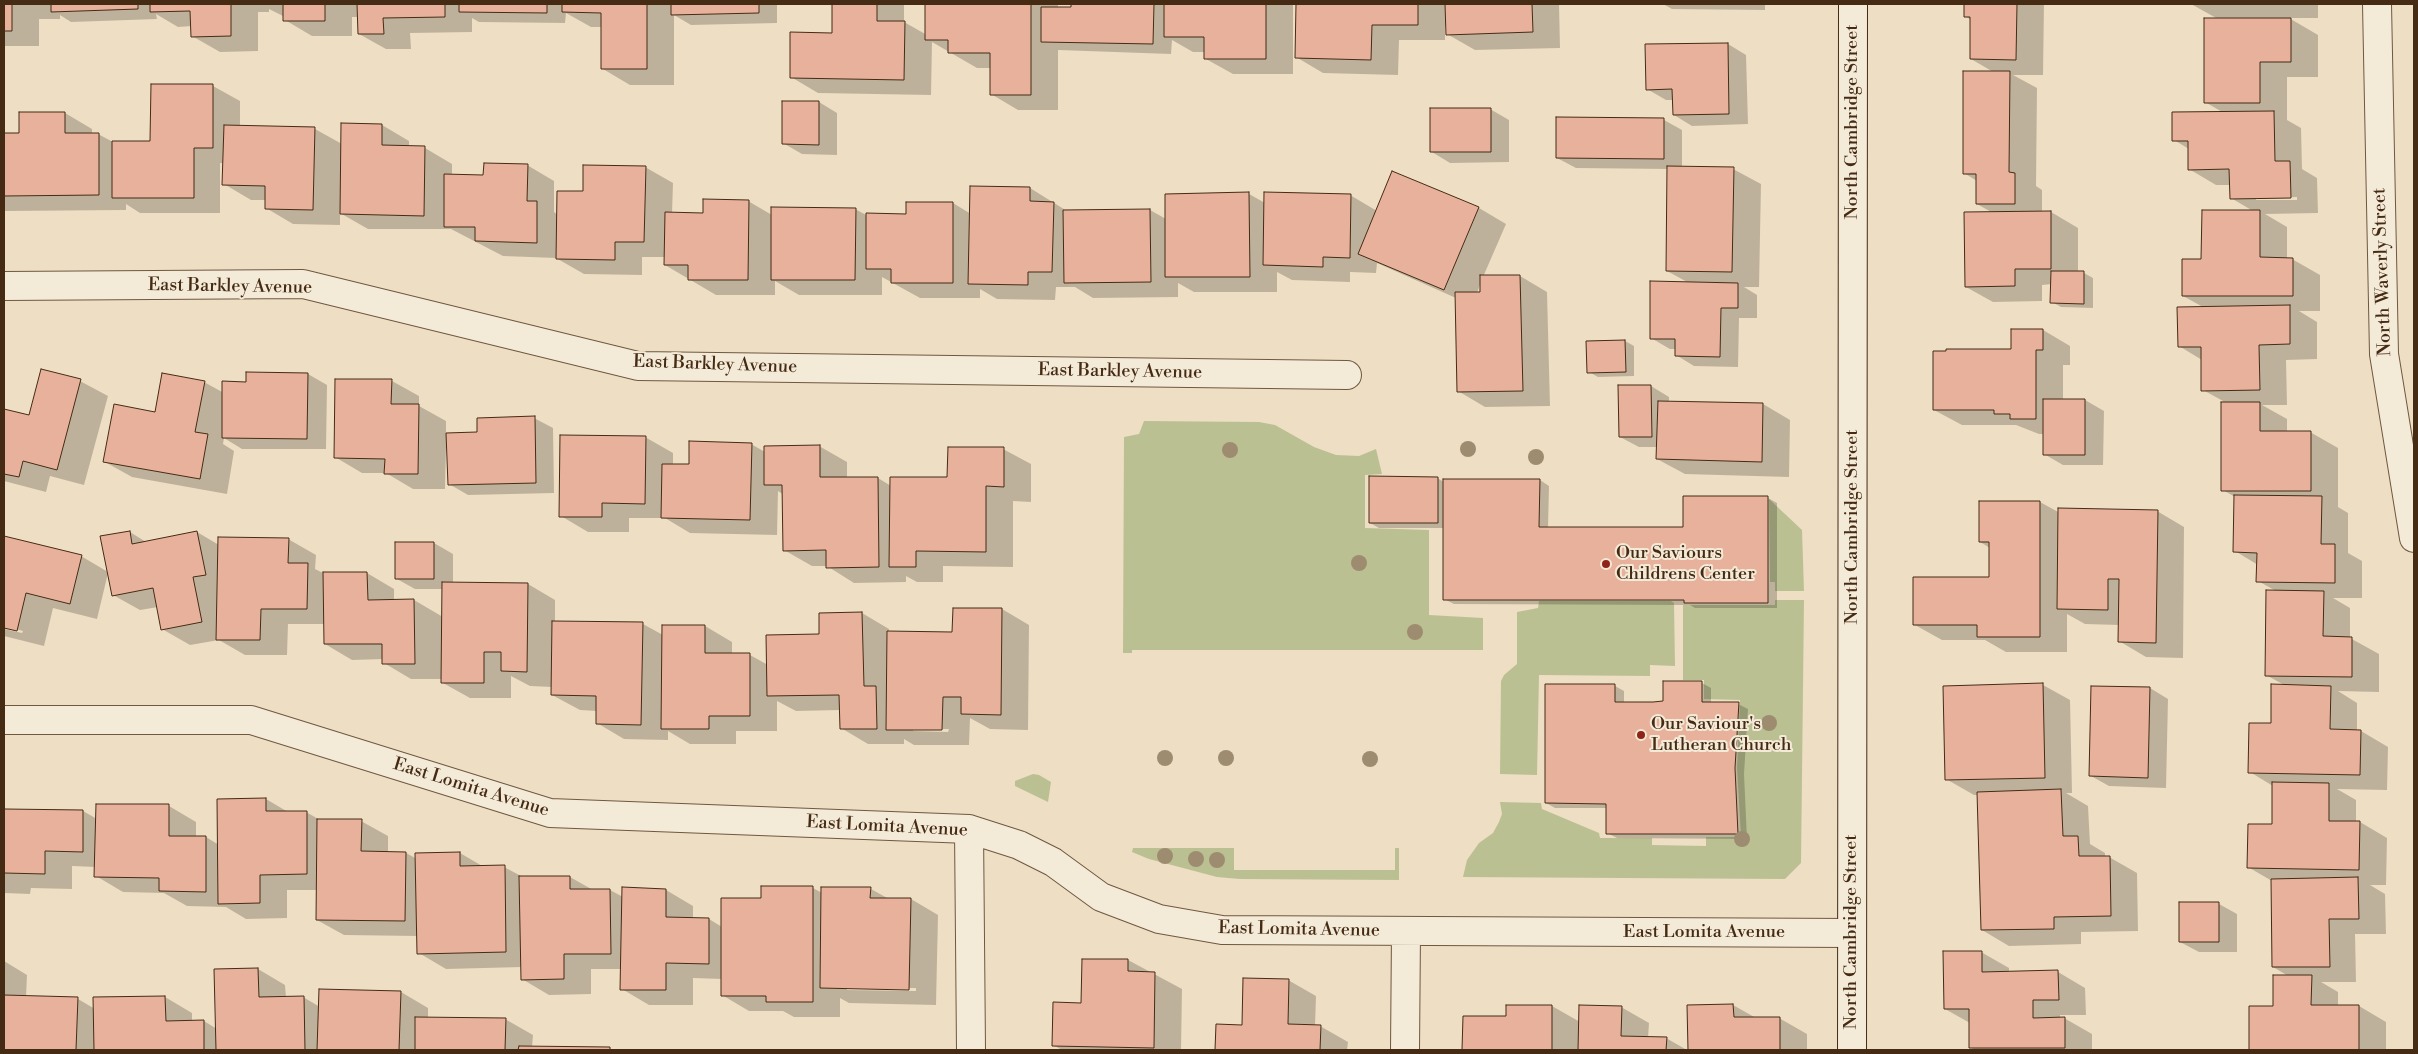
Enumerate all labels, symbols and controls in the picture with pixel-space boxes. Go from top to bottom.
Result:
street label: North Cambridge Street [1842,24,1864,220]
street label: North Waverly Street [2369,187,2397,357]
street label: East Barkley Avenue [148,275,312,299]
street label: East Barkley Avenue [632,351,798,379]
street label: East Barkley Avenue [1038,360,1202,384]
street label: North Cambridge Street [1842,429,1864,625]
place label: Our Saviours Childrens Center [1616,543,1755,586]
marker: Our Saviours Childrens Center [1600,558,1612,570]
place label: Our Saviour's Lutheran Church [1651,714,1791,756]
marker: Our Saviour's Lutheran Church [1635,729,1647,741]
street label: East Lomita Avenue [390,754,552,822]
street label: East Lomita Avenue [806,812,968,842]
street label: North Cambridge Street [1841,834,1863,1030]
street label: East Lomita Avenue [1218,918,1380,942]
street label: East Lomita Avenue [1623,922,1785,944]

